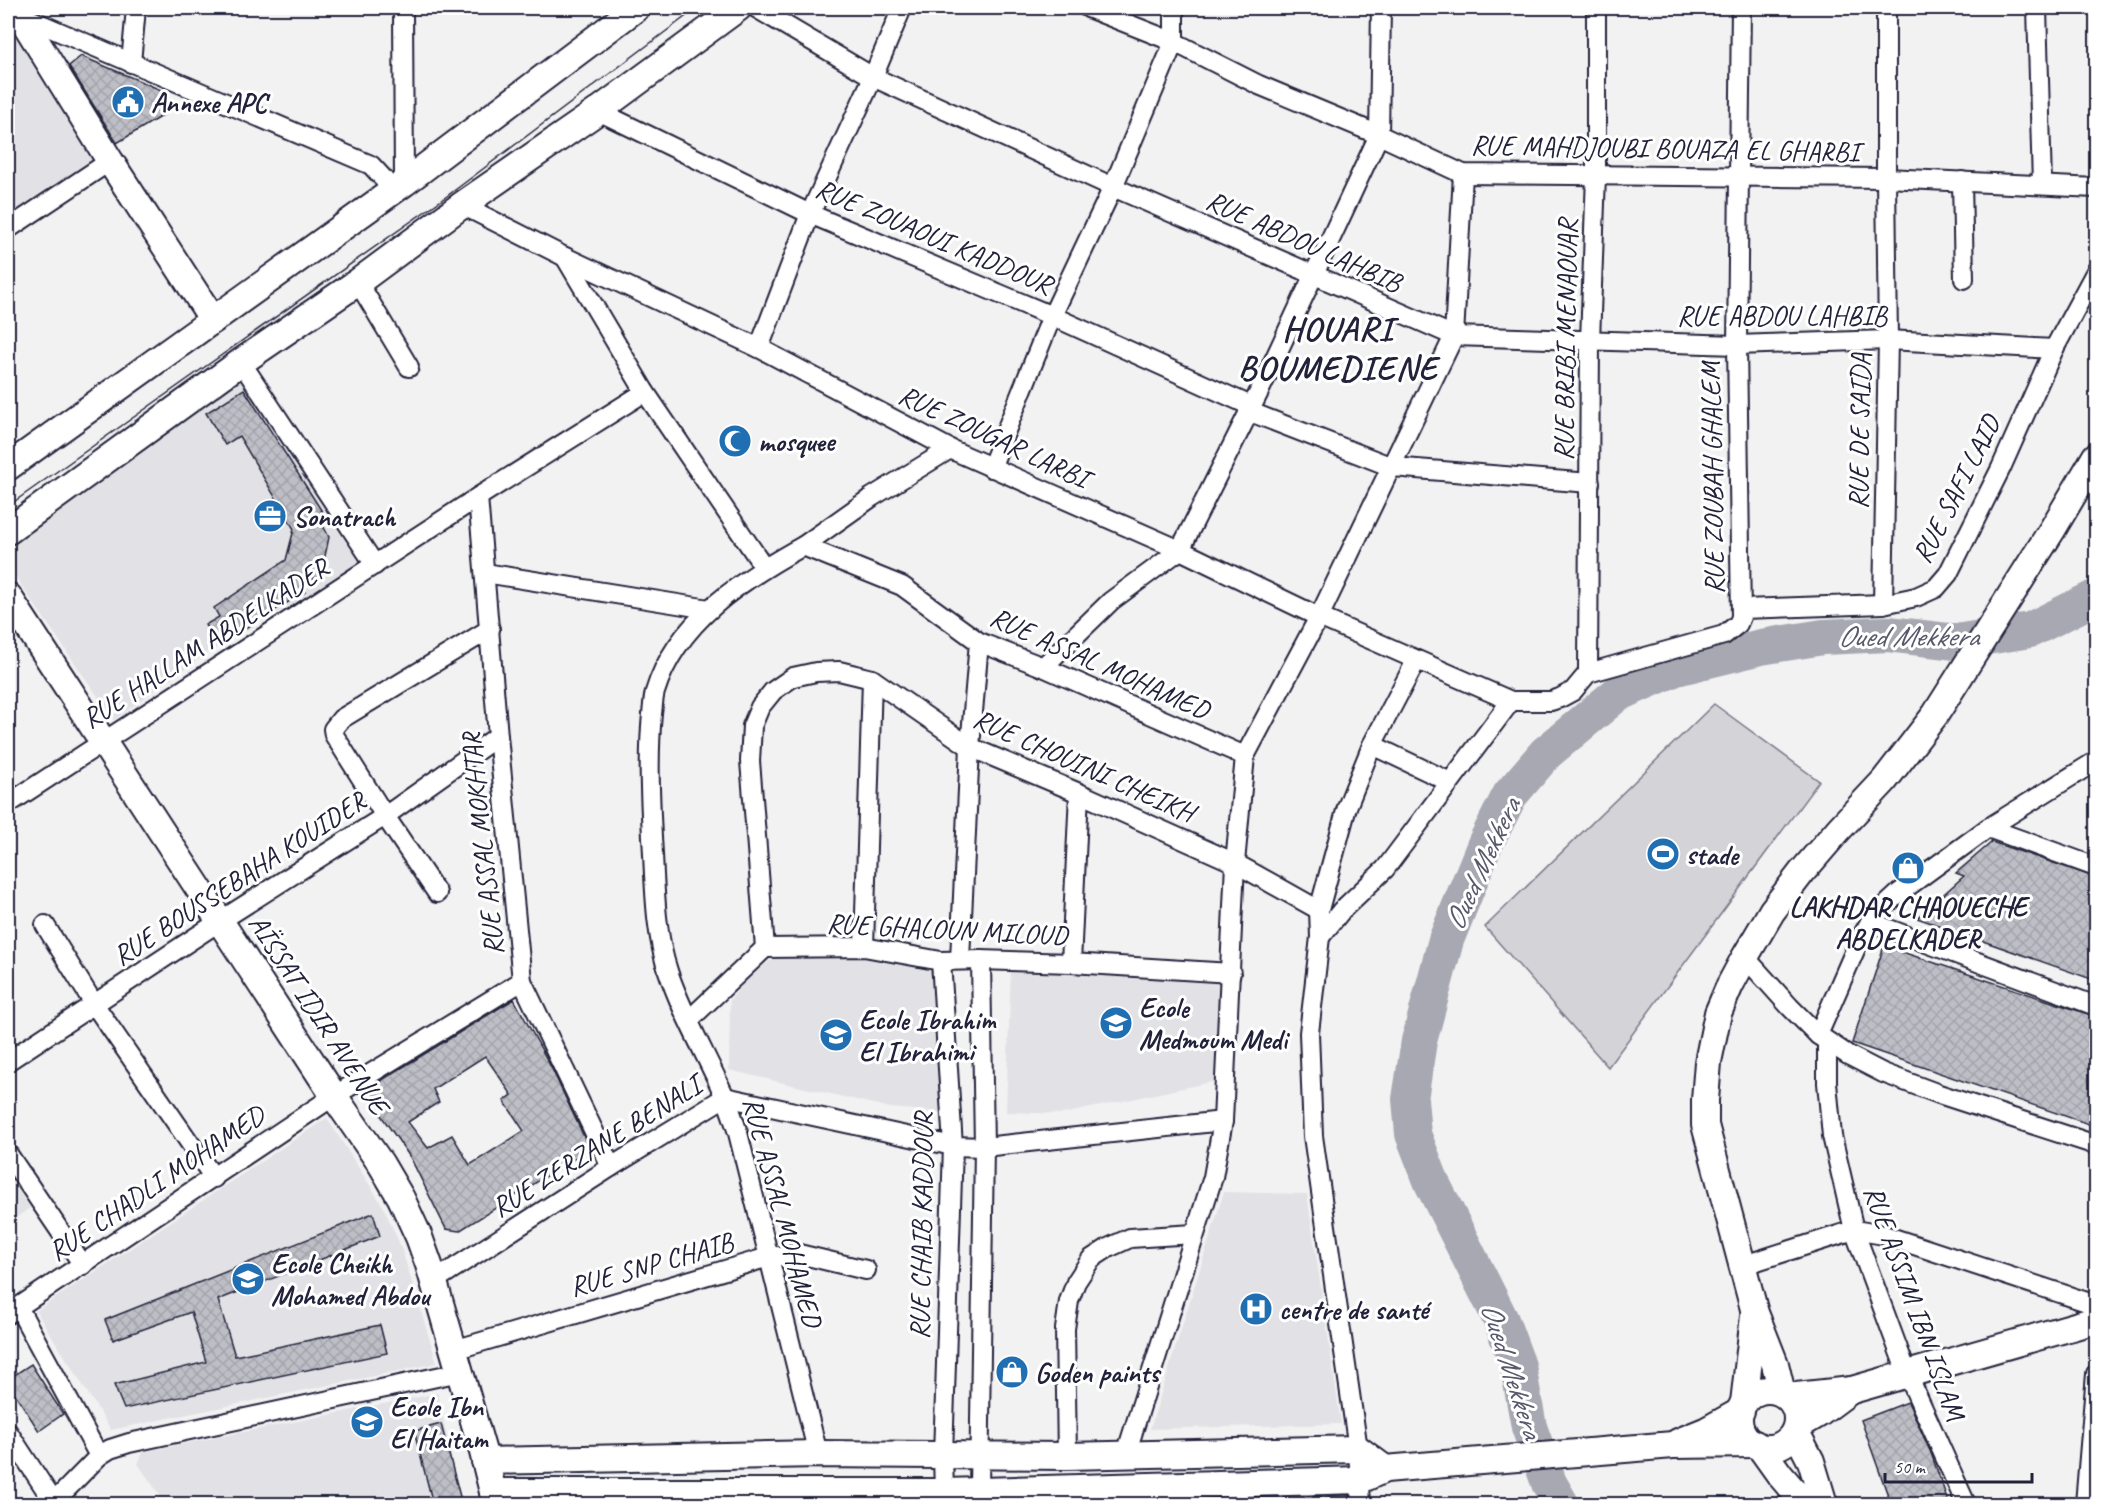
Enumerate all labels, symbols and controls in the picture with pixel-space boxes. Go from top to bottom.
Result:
public building icon: Annexe APC [110,84,146,120]
place label: Annexe APC [151,85,271,120]
street label: RUE MAHDJOUBI BOUAZA EL GHARBI [1470,127,1865,169]
street label: RUE ZOUAOUI KADDOUR [811,170,1060,303]
street label: RUE ABDOU LAHBIB [1201,182,1409,301]
street label: RUE BRIBI MENAOUAR [1545,216,1585,461]
street label: RUE ABDOU LAHBIB [1677,298,1889,333]
district label: HOUARI BOUMEDIENE [1238,307,1441,389]
street label: RUE DE SAIDA [1840,352,1878,509]
street label: RUE ZOUBAH GHALEM [1692,360,1732,595]
street label: RUE ZOUGAR LARBI [893,377,1100,498]
street label: RUE SAFI LAID [1904,408,2009,569]
mosque icon: mosquee [717,423,753,459]
place label: mosquee [758,424,837,459]
office icon: Sonatrach [252,498,288,534]
place label: Sonatrach [293,499,396,534]
street label: RUE HALLAM ABDELKADER [75,549,337,736]
street label: RUE ASSAL MOHAMED [985,599,1217,728]
water label: Oued Mekkera [1838,617,1981,655]
street label: RUE CHOUINI CHEIKH [968,701,1204,831]
street label: RUE ASSAL MOKHTAR [453,729,511,957]
street label: RUE BOUSSEBAHA KOUIDER [106,782,374,973]
water label: Oued Mekkera [1435,790,1530,936]
sports icon: stade [1645,836,1681,872]
place label: stade [1686,837,1741,872]
shop icon: LAKHDAR CHAOUECHE ABDELKADER [1890,850,1926,886]
place label: LAKHDAR CHAOUECHE ABDELKADER [1789,889,2031,956]
street label: RUE GHALOUN MILOUD [826,905,1070,953]
street label: AÏSSAT IDIR AVENUE [241,908,398,1123]
place label: Ecole Medmoum Medi [1139,990,1290,1057]
place label: Ecole Ibrahim El Ibrahimi [859,1002,998,1069]
school or university icon: Ecole Medmoum Medi [1098,1005,1134,1041]
school or university icon: Ecole Ibrahim El Ibrahimi [818,1017,854,1053]
street label: RUE ZERZANE BENALI [485,1064,712,1225]
street label: RUE ASSAL MOHAMED [736,1093,831,1332]
street label: RUE CHADLI MOHAMED [41,1096,273,1268]
street label: RUE CHAIB KADDOUR [902,1109,941,1340]
street label: RUE ASSIM IBN ISLAM [1856,1181,1974,1427]
street label: RUE SNP CHAIB [565,1223,739,1304]
place label: Ecole Cheikh Mohamed Abdou [271,1246,432,1313]
school or university icon: Ecole Cheikh Mohamed Abdou [230,1261,266,1297]
hospital icon: centre de santé [1238,1291,1274,1327]
place label: centre de santé [1279,1292,1433,1327]
water label: Oued Mekkera [1472,1297,1553,1446]
shop icon: Goden paints [994,1354,1030,1390]
place label: Goden paints [1035,1355,1162,1390]
place label: Ecole Ibn El Haitam [390,1389,490,1456]
school or university icon: Ecole Ibn El Haitam [349,1404,385,1440]
scale bar [1885,1446,2032,1484]
text: 50 m [1894,1456,1927,1478]

